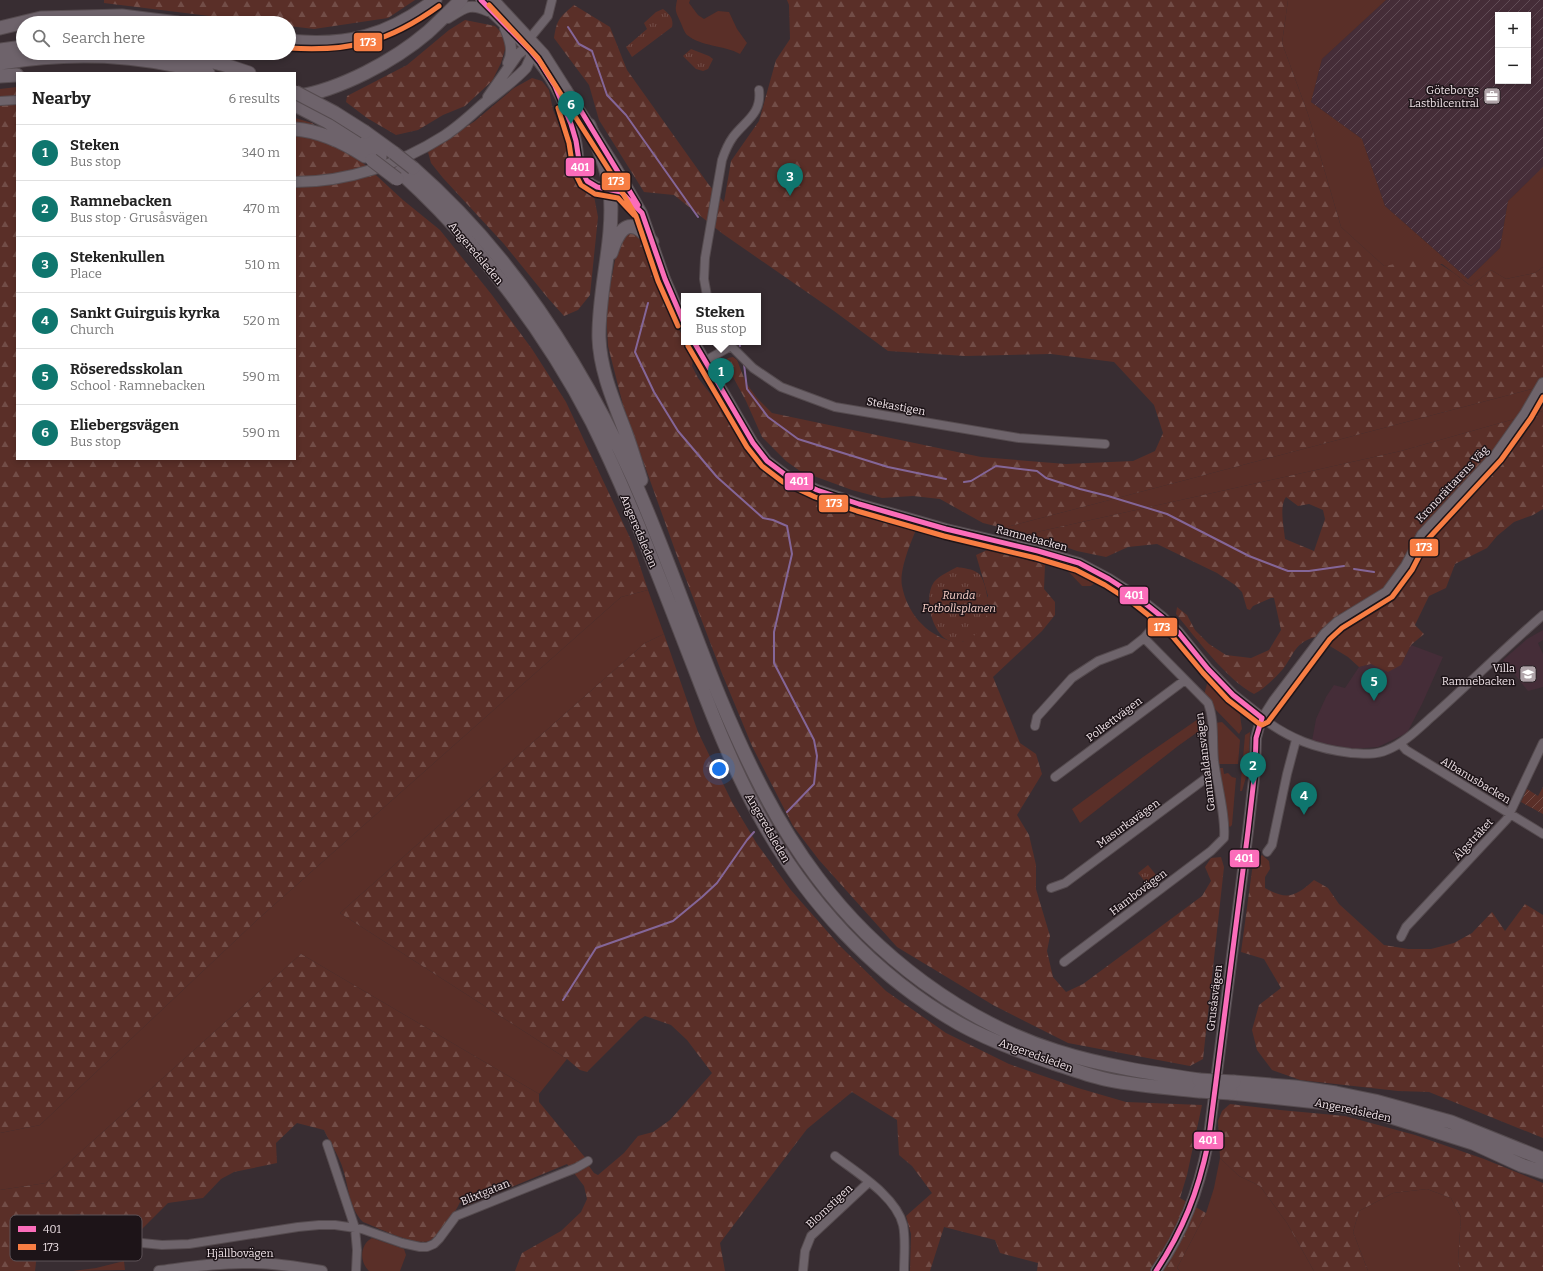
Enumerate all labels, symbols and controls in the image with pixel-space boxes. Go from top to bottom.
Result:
map controls [1495,12,1531,84]
button: + [1495,12,1531,48]
search box [16,16,296,60]
icon: search [30,27,52,49]
text: Search here [62,29,145,47]
line badge: 173 [353,32,383,52]
text: 173 [360,36,376,49]
button: − [1495,48,1531,84]
place label: Göteborgs Lastbilcentral [1409,84,1479,110]
office icon: Göteborgs Lastbilcentral [1482,86,1502,106]
text: Nearby [32,88,91,109]
text: 6 results [228,91,280,106]
pin: 6 [558,91,584,124]
text: Steken [70,136,119,154]
text: 1 [42,145,48,160]
text: 340 m [242,145,280,160]
text: Bus stop [70,154,121,169]
line badge: 401 [565,157,595,177]
text: 401 [571,161,589,174]
pin: 3 [777,163,803,196]
line badge: 173 [601,172,631,191]
text: 173 [608,175,624,188]
text: Ramnebacken [70,192,172,210]
text: 2 [41,201,49,216]
text: 470 m [243,201,280,216]
text: Bus stop · Grusåsvägen [70,210,208,225]
street label: Angeredsleden [446,219,506,287]
text: Stekenkullen [70,248,165,266]
text: 3 [41,257,49,272]
text: 510 m [245,257,280,272]
text: Place [70,266,102,281]
popup [681,293,761,345]
text: Steken [695,303,745,321]
text: Sankt Guirguis kyrka [70,304,220,322]
text: 4 [41,313,49,328]
text: 520 m [243,313,280,328]
text: Bus stop [695,321,747,336]
text: Church [70,322,114,337]
pin: 1 [708,358,734,391]
text: Röseredsskolan [70,360,183,378]
text: 5 [41,369,49,384]
text: 590 m [242,369,280,384]
text: School · Ramnebacken [70,378,205,393]
street label: Stekastigen [865,395,926,418]
text: Eliebergsvägen [70,416,179,434]
text: 6 [41,425,49,440]
text: 590 m [242,425,280,440]
text: Bus stop [70,434,121,449]
street label: Kronorättarens Väg [1413,443,1491,525]
line badge: 401 [784,472,814,491]
text: 401 [790,475,808,488]
street label: Angeredsleden [617,493,660,570]
line badge: 173 [818,494,849,513]
text: 173 [826,497,842,510]
street label: Ramnebacken [995,523,1069,554]
line badge: 173 [1409,538,1439,557]
text: 173 [1416,541,1432,554]
line badge: 401 [1119,586,1149,605]
park label: Runda Fotbollsplanen [922,589,996,615]
text: 401 [1125,589,1143,602]
line badge: 173 [1147,617,1178,637]
text: 173 [1154,621,1170,634]
place label: Villa Ramnebacken [1442,662,1515,688]
school or university icon: Villa Ramnebacken [1518,664,1538,684]
pin: 5 [1361,668,1387,701]
street label: Polkettvägen [1084,694,1145,745]
street label: Gammaldansvägen [1193,712,1218,812]
pin: 2 [1240,752,1266,785]
street label: Albanusbacken [1439,755,1513,806]
your location [709,759,729,779]
pin: 4 [1291,782,1317,815]
street label: Angeredsleden [743,791,793,865]
street label: Masurkavägen [1094,796,1162,851]
street label: Älgstråket [1451,816,1496,863]
line badge: 401 [1229,849,1260,868]
text: 401 [1235,852,1253,865]
street label: Hambovägen [1107,867,1169,918]
street label: Grusåsvägen [1204,964,1225,1032]
street label: Angeredsleden [997,1036,1075,1075]
street label: Angeredsleden [1314,1096,1392,1125]
line badge: 401 [1193,1131,1224,1150]
text: 401 [1199,1134,1217,1147]
street label: Blixtgatan [459,1177,512,1208]
street label: Blomstigen [804,1182,855,1231]
legend [10,1215,142,1261]
text: 401 [43,1223,61,1236]
text: 173 [43,1241,59,1254]
street label: Hjällbovägen [207,1247,274,1260]

